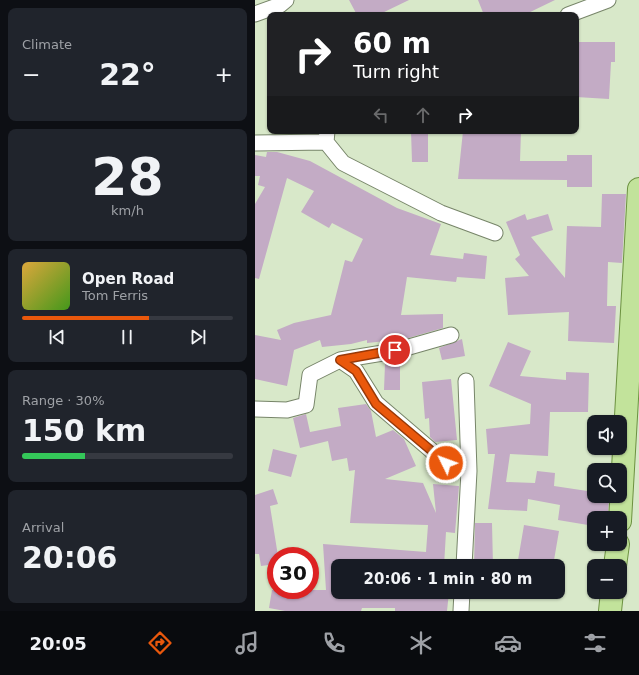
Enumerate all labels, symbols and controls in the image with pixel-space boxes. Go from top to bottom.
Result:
text: 60 m [353,27,431,60]
icon: right [287,28,339,80]
text: Climate [22,37,72,52]
text: 22° [99,57,156,92]
text: Turn right [353,61,439,82]
text: − [22,62,40,87]
text: + [215,62,233,87]
icon: left [370,104,392,126]
icon: ahead [412,104,434,126]
icon: right [454,104,476,126]
text: 28 [91,147,164,207]
text: km/h [111,203,144,218]
text: Open Road [82,270,174,288]
text: Tom Ferris [82,288,148,303]
icon: previous [46,326,68,348]
icon: pause [116,326,138,348]
icon: next [187,326,209,348]
pin [378,333,412,367]
icon: arrive [384,339,406,361]
text: Range · 30% [22,393,105,408]
text: 150 km [22,413,146,448]
map controls [587,415,627,599]
button: sound [587,415,627,455]
position arrow [425,442,467,484]
button: search [587,463,627,503]
button: + [587,511,627,551]
text: Arrival [22,520,64,535]
text: 20:06 [22,540,118,575]
speed limit sign: 30 [267,547,319,599]
button: − [587,559,627,599]
text: 20:06 · 1 min · 80 m [364,570,532,588]
icon: directions [146,629,174,657]
icon: music [233,629,261,657]
icon: phone [320,629,348,657]
icon: climate [407,629,435,657]
icon: car [494,629,522,657]
icon: filters [581,629,609,657]
text: 20:05 [30,633,87,654]

